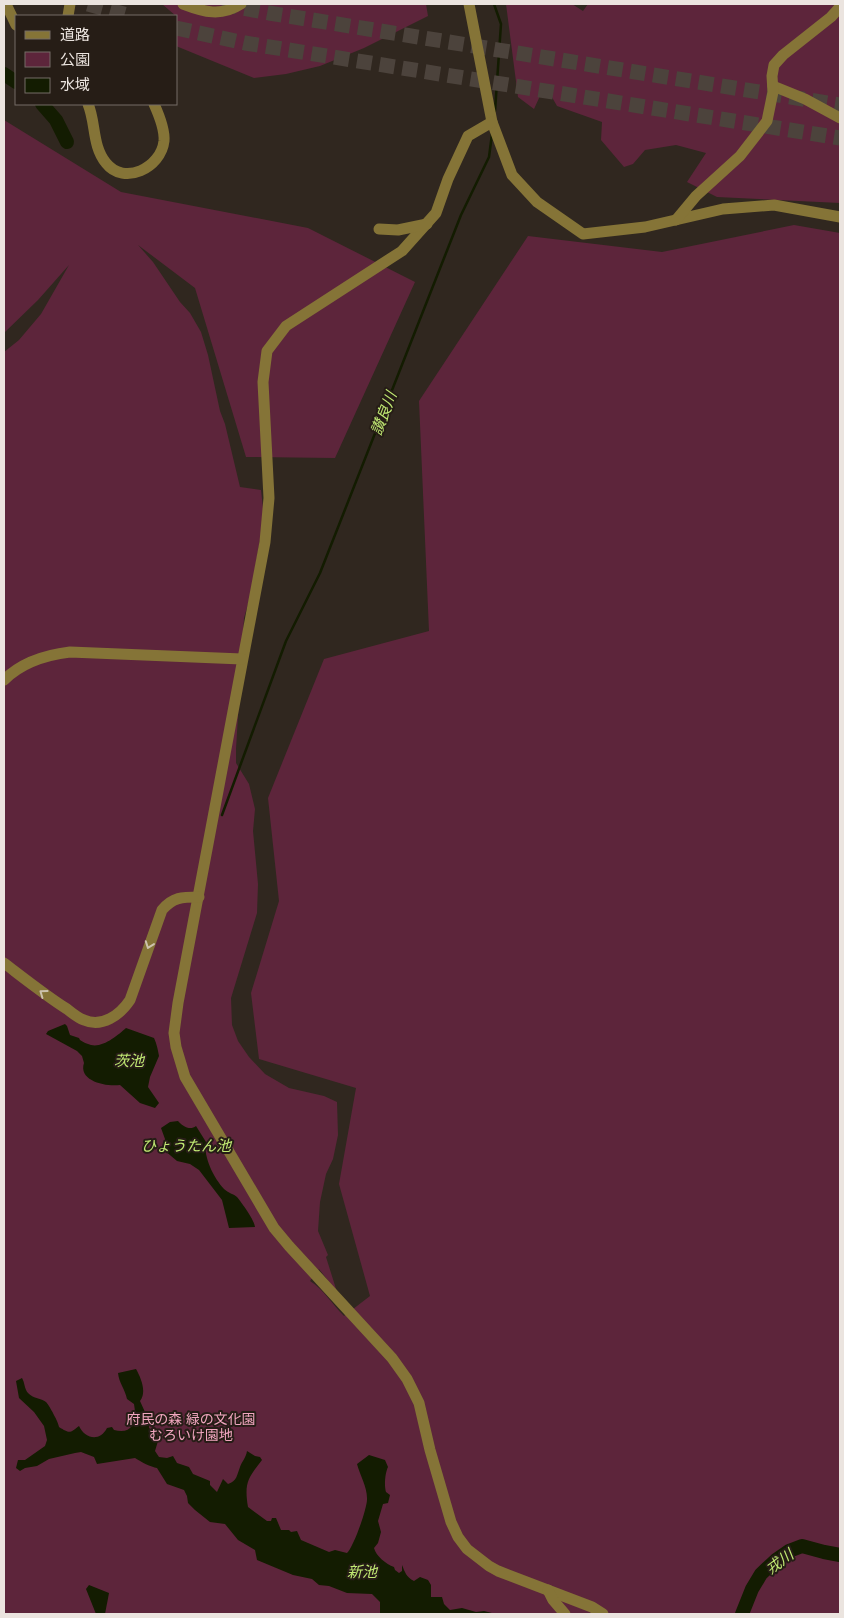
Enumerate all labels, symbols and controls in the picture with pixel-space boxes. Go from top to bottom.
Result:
legend [15,15,178,105]
text: 道路 [60,25,90,43]
text: 公園 [60,50,90,68]
text: 水域 [60,75,90,93]
water label: 讃良川 [367,387,400,437]
one-way arrow [145,940,155,949]
one-way arrow [40,990,49,998]
water label: 茨池 [114,1051,146,1069]
water label: ひょうたん池 [141,1136,233,1154]
park label: 府民の森 緑の文化園 むろいけ園地 [126,1410,256,1443]
water label: 戎川 [762,1544,798,1577]
water label: 新池 [347,1562,379,1580]

